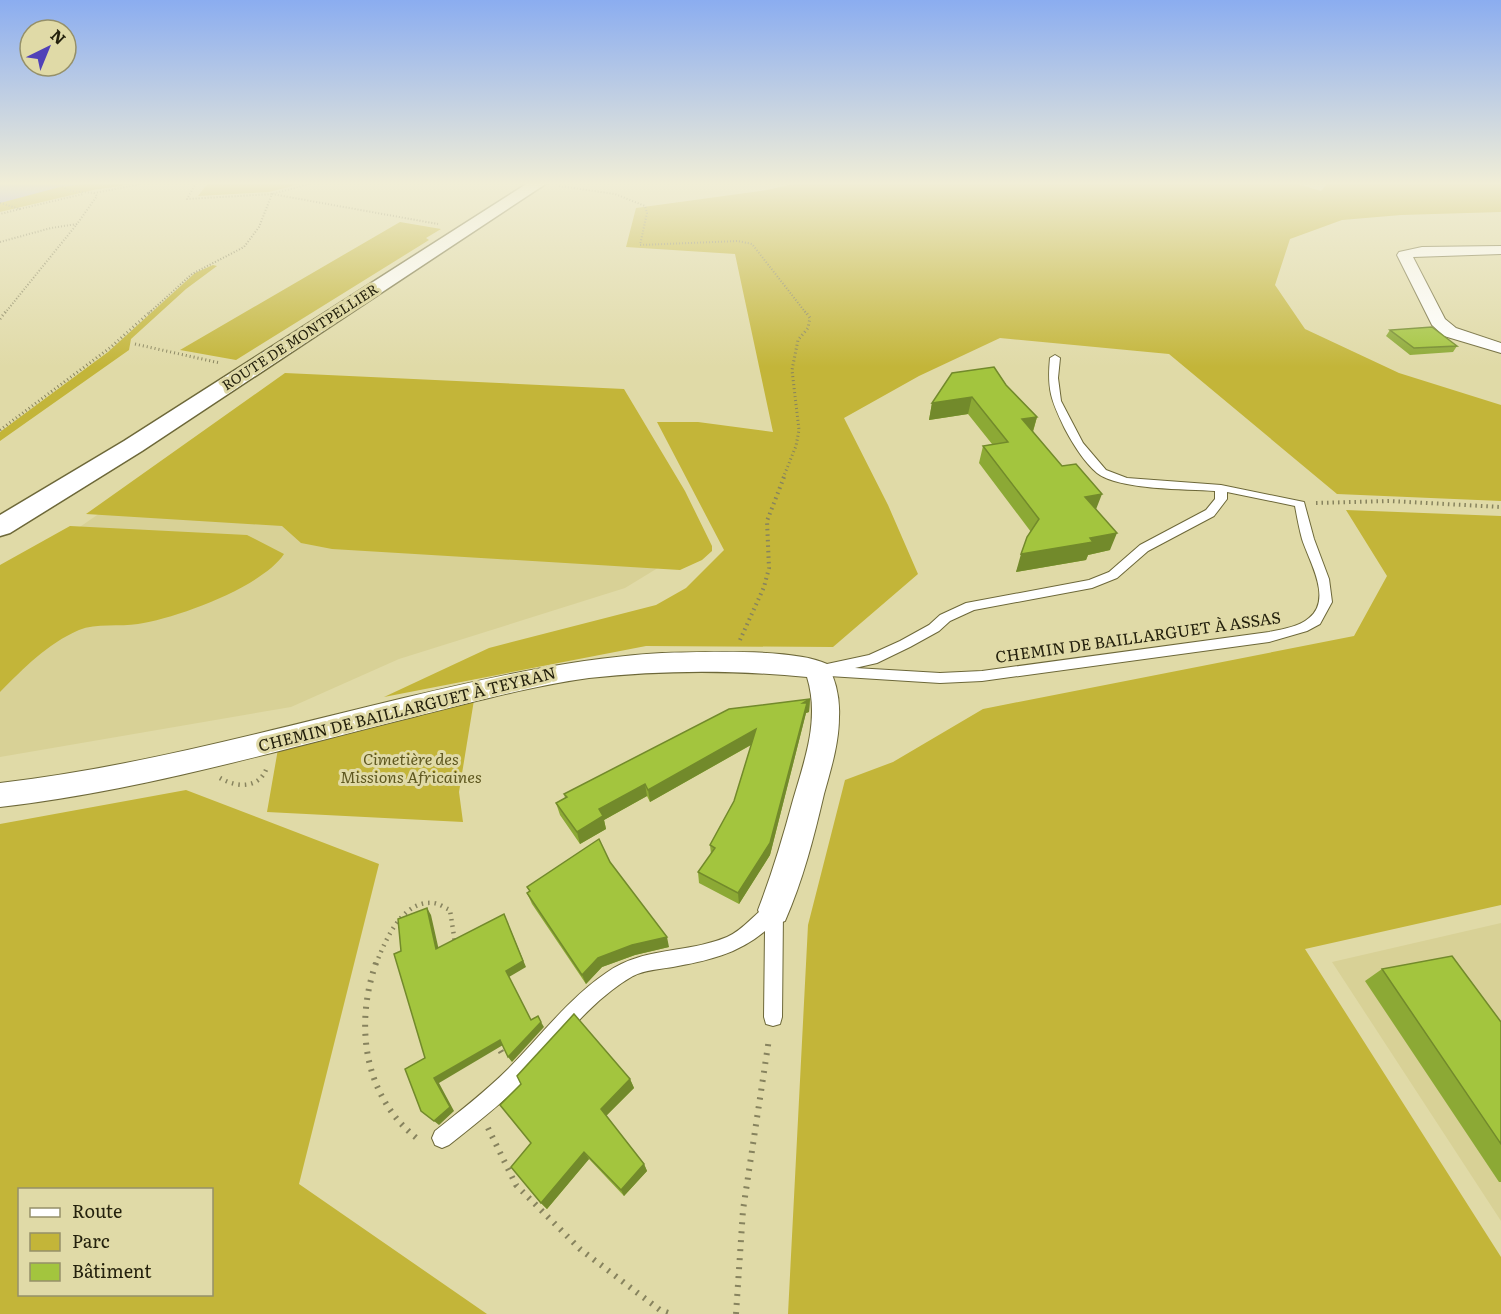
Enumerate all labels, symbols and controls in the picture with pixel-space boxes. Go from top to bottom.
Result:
north arrow [18,18,78,78]
text: N [46,23,72,50]
street label: ROUTE DE MONTPELLIER [217,278,381,394]
street label: CHEMIN DE BAILLARGUET À ASSAS [994,604,1282,668]
street label: CHEMIN DE BAILLARGUET À TEYRAN [255,659,558,757]
park label: Cimetière des Missions Africaines [340,746,482,788]
legend [18,1188,213,1296]
text: Route [72,1197,122,1224]
text: Parc [72,1227,110,1254]
text: Bâtiment [72,1257,152,1284]

